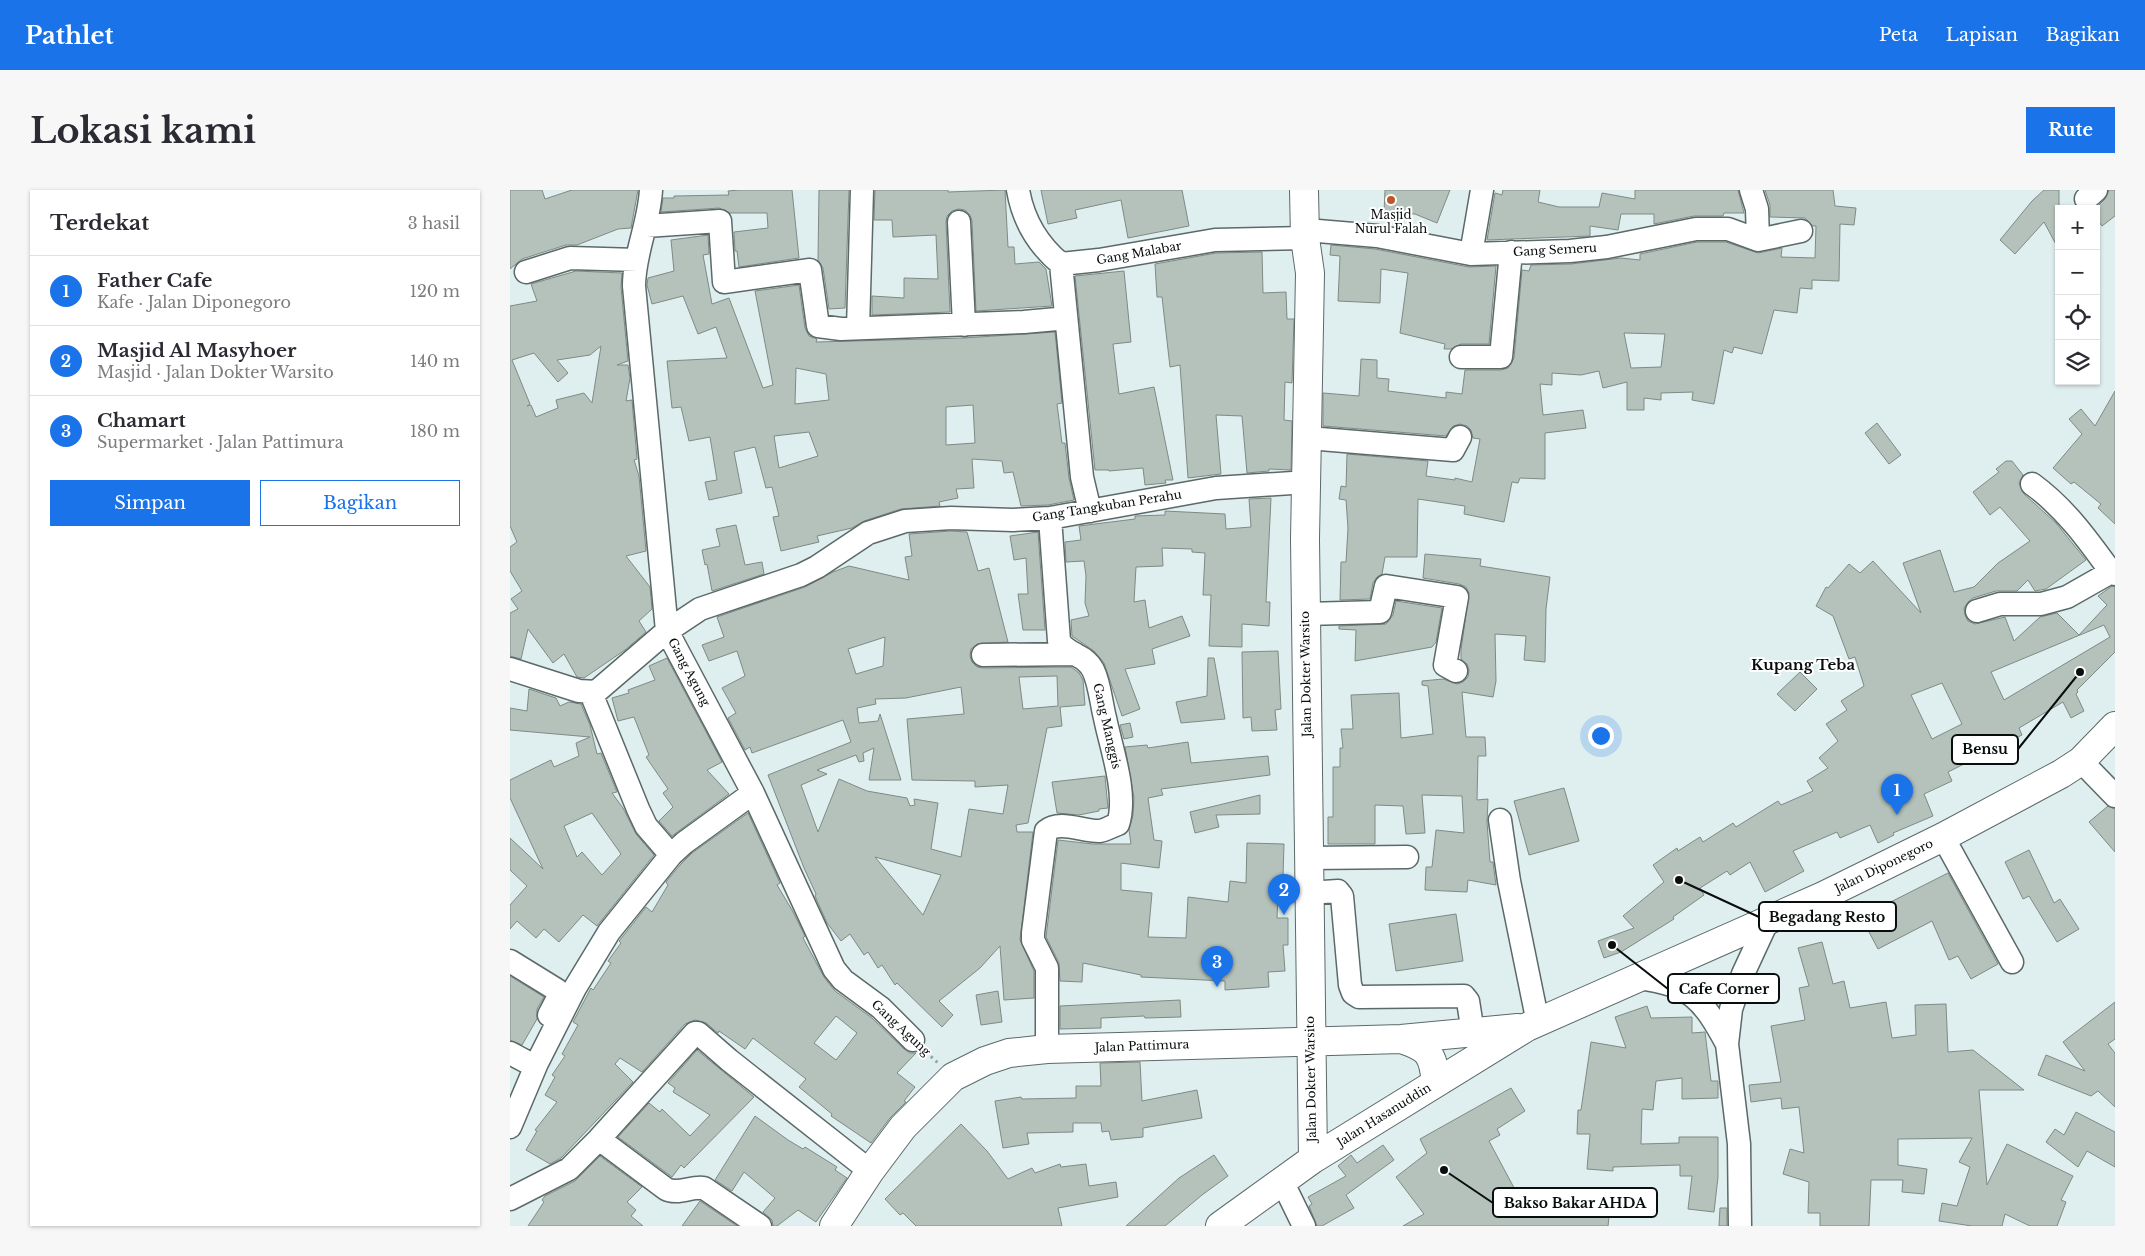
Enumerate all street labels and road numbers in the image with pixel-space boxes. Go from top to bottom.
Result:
street label: Gang Malabar [1095,238,1183,267]
street label: Gang Semeru [1513,240,1597,259]
street label: Gang Tangkuban Perahu [1031,486,1183,525]
street label: Jalan Dokter Warsito [1297,611,1314,739]
street label: Gang Agung [665,635,714,709]
street label: Gang Manggis [1090,681,1125,770]
street label: Jalan Diponegoro [1830,835,1936,897]
street label: Gang Agung [869,996,935,1059]
street label: Jalan Dokter Warsito [1302,1016,1319,1144]
street label: Jalan Pattimura [1093,1036,1190,1055]
street label: Jalan Hasanuddin [1332,1080,1433,1151]

